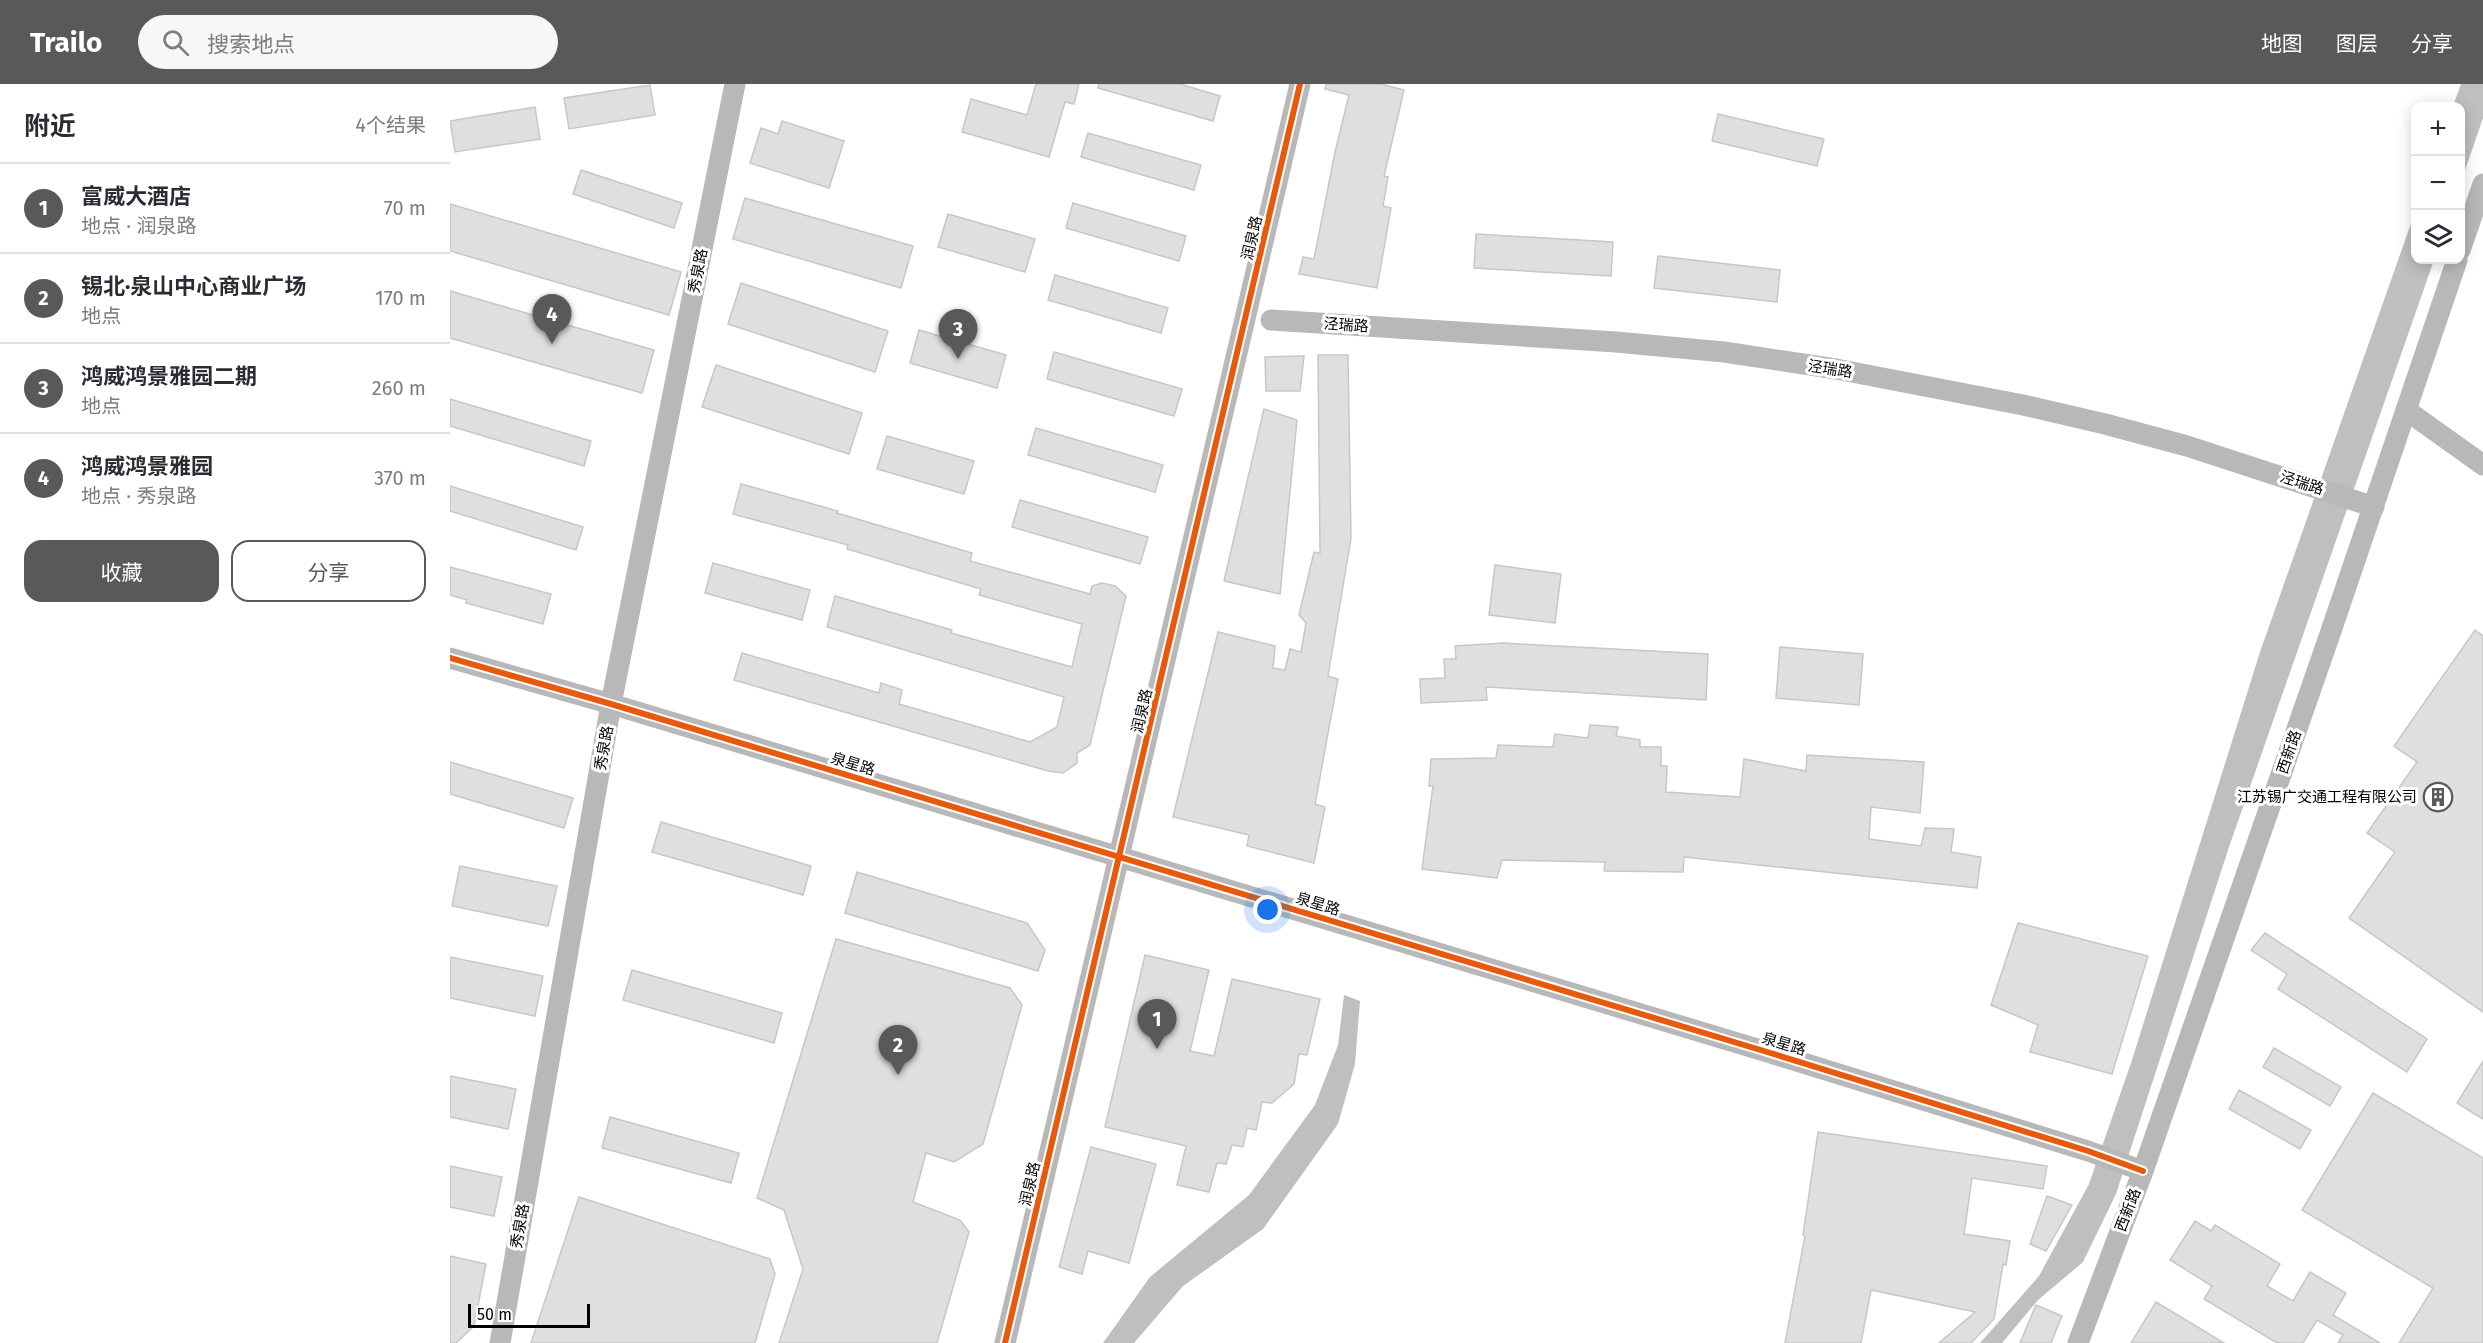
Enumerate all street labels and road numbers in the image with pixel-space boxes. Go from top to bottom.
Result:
street label: 润泉路 [1238,214,1266,262]
street label: 秀泉路 [685,247,711,295]
street label: 泾瑞路 [1323,314,1369,336]
street label: 泾瑞路 [1806,357,1854,381]
street label: 泾瑞路 [2278,467,2326,499]
street label: 润泉路 [1128,687,1156,735]
street label: 秀泉路 [591,724,617,772]
street label: 西新路 [2273,728,2305,776]
street label: 泉星路 [829,749,877,779]
street label: 泉星路 [1294,889,1342,919]
street label: 泉星路 [1760,1029,1808,1059]
street label: 润泉路 [1016,1160,1044,1208]
street label: 西新路 [2112,1186,2144,1234]
street label: 秀泉路 [507,1202,533,1250]

